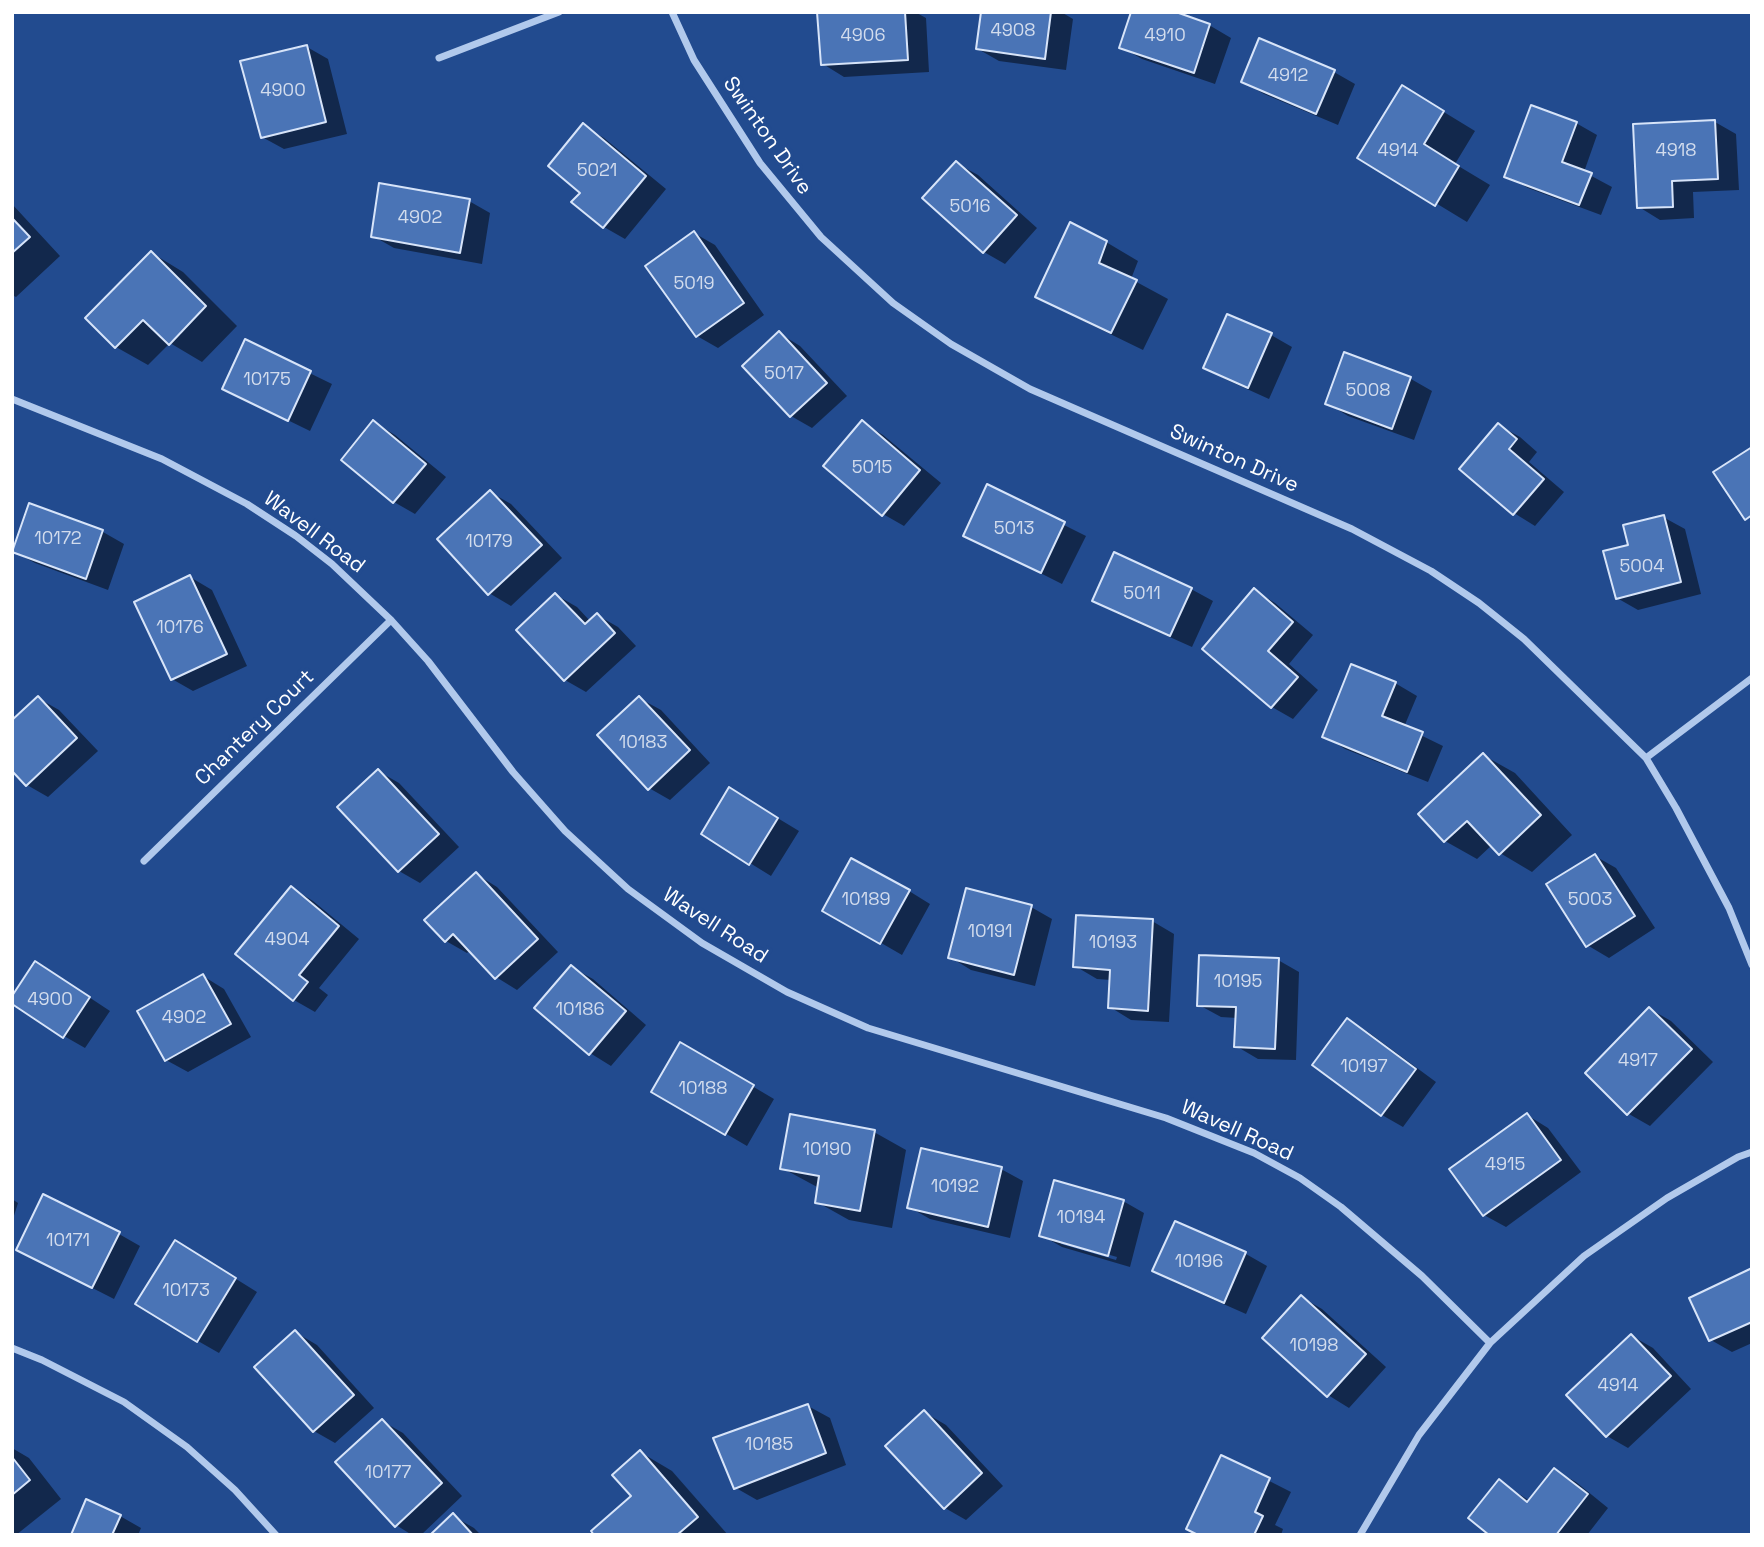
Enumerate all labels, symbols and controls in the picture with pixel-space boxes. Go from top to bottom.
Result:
house number: 4908 [990,20,1036,42]
house number: 4906 [841,25,885,47]
house number: 4910 [1144,25,1186,47]
house number: 4912 [1268,65,1308,87]
street label: Swinton Drive [717,72,817,200]
house number: 4900 [260,80,306,102]
house number: 4914 [1377,140,1419,162]
house number: 4918 [1655,140,1697,162]
house number: 5021 [577,160,617,182]
house number: 5016 [950,196,990,218]
house number: 4902 [398,207,442,229]
house number: 5019 [674,273,714,295]
house number: 5017 [764,363,804,385]
house number: 10175 [243,369,291,391]
house number: 5008 [1345,380,1391,402]
street label: Swinton Drive [1166,419,1302,499]
house number: 5015 [852,457,892,479]
street label: Wavell Road [258,487,370,579]
house number: 5013 [994,518,1034,540]
house number: 10172 [34,528,82,550]
house number: 10179 [465,531,513,553]
house number: 5004 [1619,556,1665,578]
house number: 5011 [1123,583,1161,605]
house number: 10176 [156,617,204,639]
street label: Chantery Court [190,665,320,791]
house number: 10183 [619,732,667,754]
street label: Wavell Road [658,883,772,969]
house number: 10189 [842,889,890,911]
house number: 5003 [1568,889,1612,911]
house number: 10191 [967,921,1013,943]
house number: 4904 [264,929,310,951]
house number: 10193 [1089,932,1137,954]
house number: 10195 [1214,971,1262,993]
house number: 4900 [27,989,73,1011]
house number: 10186 [556,999,604,1021]
house number: 4902 [162,1007,206,1029]
house number: 4917 [1618,1050,1658,1072]
house number: 10197 [1340,1056,1388,1078]
house number: 10188 [678,1078,728,1100]
street label: Wavell Road [1177,1095,1297,1167]
house number: 10190 [802,1139,852,1161]
house number: 4915 [1485,1154,1525,1176]
house number: 10192 [931,1176,979,1198]
house number: 10194 [1057,1207,1105,1229]
house number: 10171 [46,1230,90,1252]
house number: 10196 [1175,1251,1223,1273]
house number: 10173 [162,1280,210,1302]
house number: 10198 [1290,1335,1338,1357]
house number: 4914 [1597,1375,1639,1397]
house number: 10185 [745,1434,793,1456]
house number: 10177 [365,1462,411,1484]

